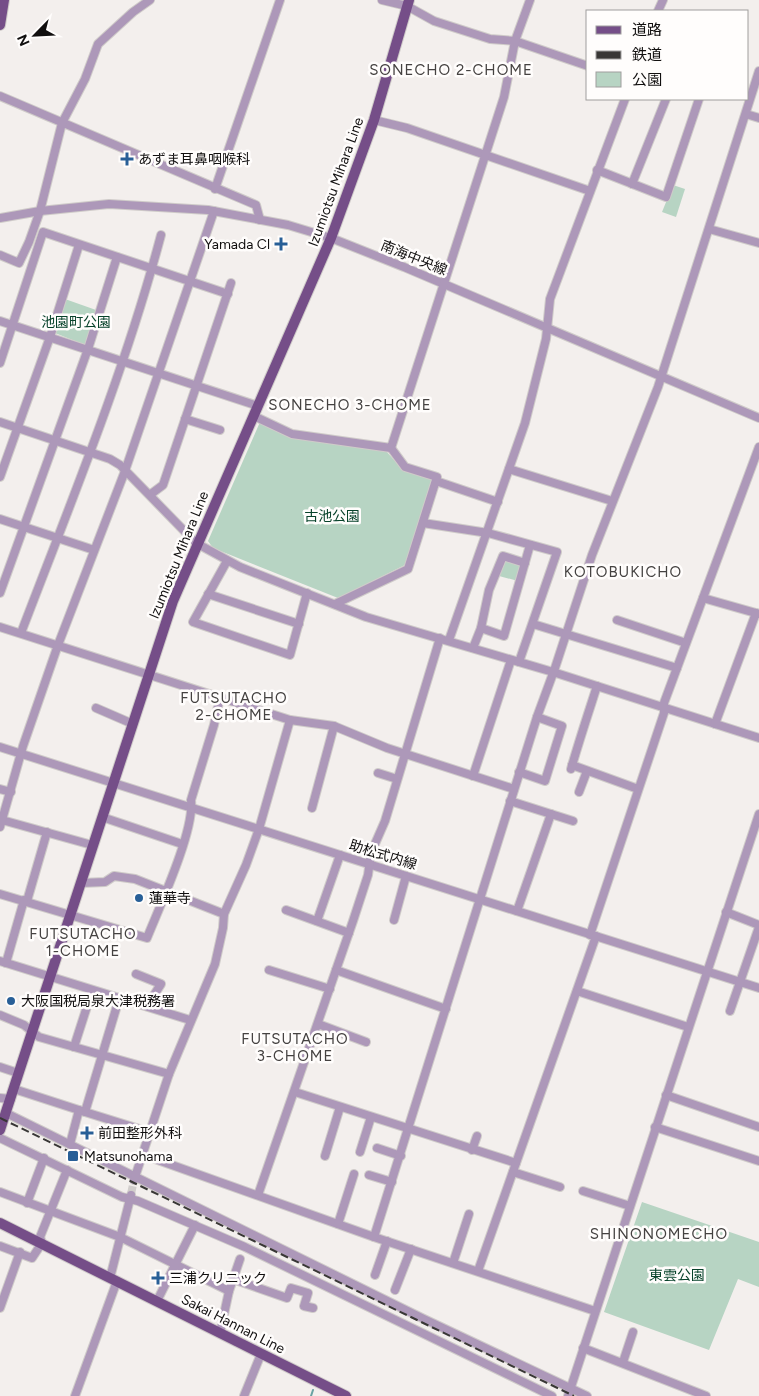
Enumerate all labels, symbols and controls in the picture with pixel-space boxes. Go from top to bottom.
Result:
north arrow [10,10,60,60]
legend [586,10,749,100]
text: 道路 [632,21,662,39]
text: N [14,32,34,48]
text: 鉄道 [632,46,662,64]
district label: SONECHO 2-CHOME [369,61,533,79]
text: 公園 [632,71,662,89]
street label: Izumiotsu Mihara Line [305,115,367,249]
place label: あずま耳鼻咽喉科 [138,151,250,168]
marker: あずま耳鼻咽喉科 [120,152,134,166]
place label: Yamada Cl [204,236,270,253]
marker: Yamada Cl [274,237,288,251]
street label: 南海中央線 [378,237,450,279]
park label: 池園町公園 [41,314,111,331]
district label: SONECHO 3-CHOME [268,396,432,414]
street label: Izumiotsu Mihara Line [146,488,213,621]
park label: 古池公園 [304,508,360,525]
district label: KOTOBUKICHO [564,563,682,581]
district label: FUTSUTACHO 2-CHOME [180,689,288,724]
street label: 助松式内線 [347,837,419,873]
place label: 蓮華寺 [149,890,191,907]
marker: 蓮華寺 [133,892,145,904]
district label: FUTSUTACHO 1-CHOME [29,925,137,960]
place label: 大阪国税局泉大津税務署 [21,993,175,1010]
marker: 大阪国税局泉大津税務署 [5,995,17,1007]
district label: FUTSUTACHO 3-CHOME [241,1030,349,1065]
place label: 前田整形外科 [98,1125,182,1142]
marker: 前田整形外科 [80,1126,94,1140]
place label: Matsunohama [84,1148,173,1165]
marker: Matsunohama [66,1149,80,1163]
district label: SHINONOMECHO [590,1225,728,1243]
park label: 東雲公園 [649,1267,705,1284]
place label: 三浦クリニック [169,1270,267,1287]
marker: 三浦クリニック [151,1271,165,1285]
street label: Sakai Hannan Line [178,1291,288,1358]

